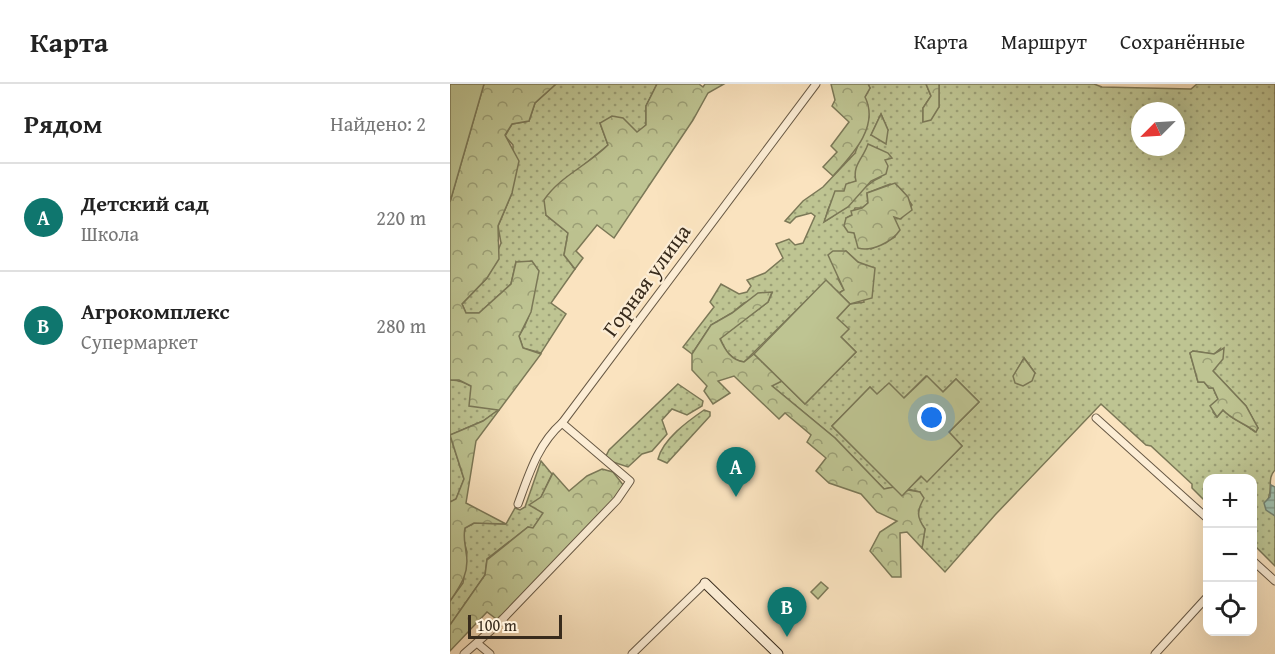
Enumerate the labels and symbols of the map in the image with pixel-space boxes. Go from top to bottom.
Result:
north arrow [1131,102,1185,156]
street label: Горная улица [594,217,698,343]
your location [917,403,946,432]
pin: A [716,448,756,497]
pin: B [768,588,806,637]
scale bar [468,612,562,640]

